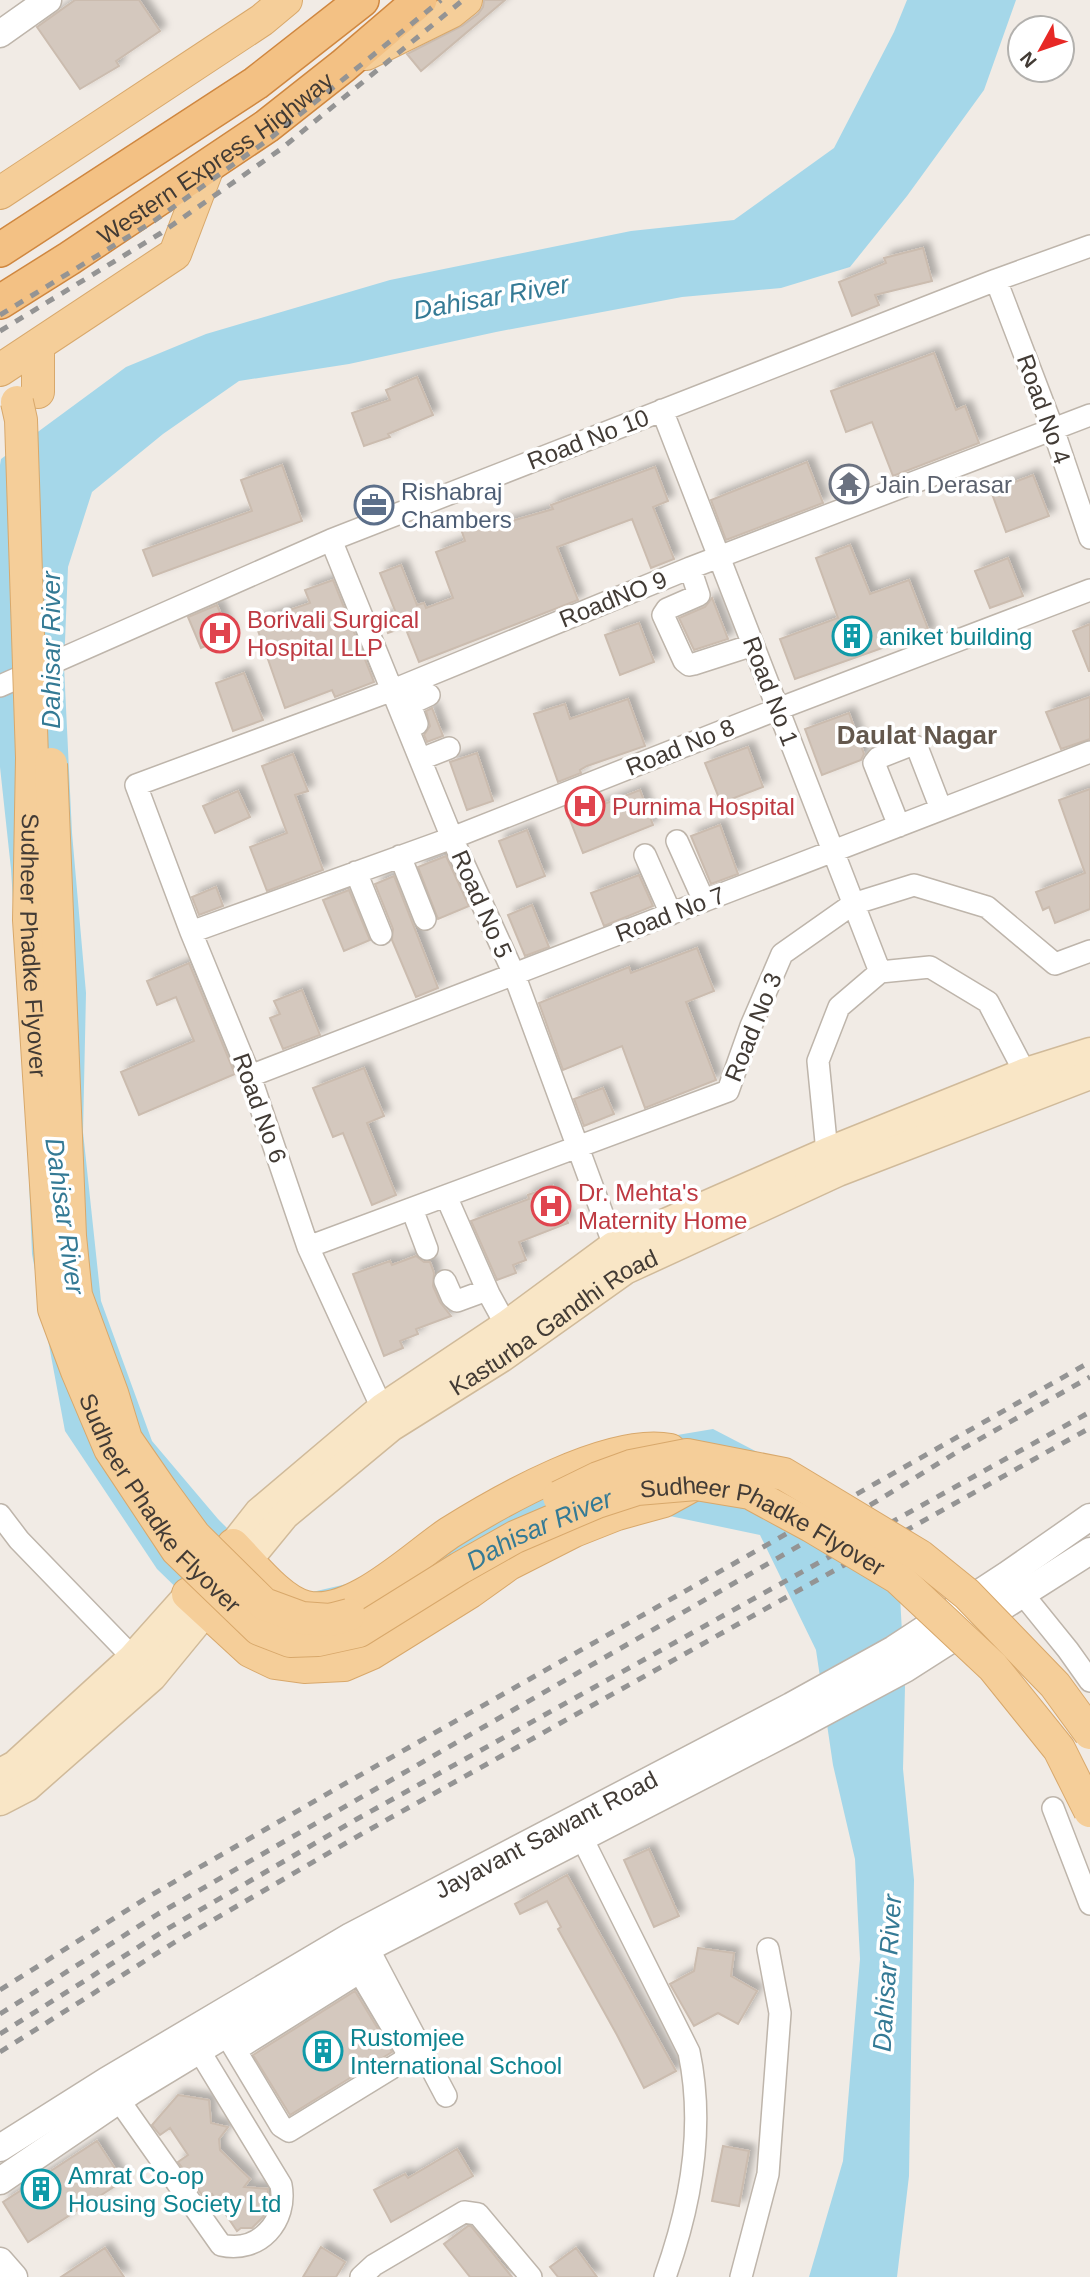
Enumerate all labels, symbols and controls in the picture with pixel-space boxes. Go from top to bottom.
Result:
north arrow [1006,14,1076,84]
text: N [1016,48,1041,72]
street label: Western Express Highway [92,66,338,249]
water label: Dahisar River [411,268,572,325]
street label: Road No 4 [1012,350,1076,468]
street label: Road No 10 [523,403,653,475]
temple icon: Jain Derasar [828,463,870,505]
place label: Jain Derasar [876,471,1012,498]
place label: Rishabraj Chambers [401,478,512,533]
office icon: Rishabraj Chambers [353,484,395,526]
street label: RoadNO 9 [555,565,671,633]
water label: Dahisar River [36,570,66,729]
place label: Borivali Surgical Hospital LLP [247,606,419,661]
hospital icon: Borivali Surgical Hospital LLP [199,612,241,654]
building icon: aniket building [831,615,873,657]
place label: aniket building [879,623,1032,650]
street label: Road No 1 [738,633,804,749]
street label: Road No 8 [622,713,738,781]
district label: Daulat Nagar [837,720,997,750]
hospital icon: Purnima Hospital [564,785,606,827]
place label: Purnima Hospital [612,793,795,820]
street label: Sudheer Phadke Flyover [15,813,53,1078]
street label: Road No 5 [446,846,518,962]
street label: Road No 7 [612,881,728,947]
street label: Road No 3 [719,969,787,1085]
street label: Road No 6 [228,1049,292,1167]
water label: Dahisar River [39,1136,91,1297]
place label: Dr. Mehta's Maternity Home [578,1179,747,1234]
hospital icon: Dr. Mehta's Maternity Home [530,1185,572,1227]
street label: Kasturba Gandhi Road [444,1244,662,1400]
street label: Sudheer Phadke Flyover [74,1389,247,1618]
street label: Sudheer Phadke Flyover [639,1471,890,1581]
water label: Dahisar River [461,1483,617,1576]
street label: Jayavant Sawant Road [430,1765,662,1903]
water label: Dahisar River [867,1892,908,2053]
place label: Rustomjee International School [350,2024,562,2079]
building icon: Rustomjee International School [302,2030,344,2072]
place label: Amrat Co-op Housing Society Ltd [68,2162,281,2217]
building icon: Amrat Co-op Housing Society Ltd [20,2168,62,2210]

